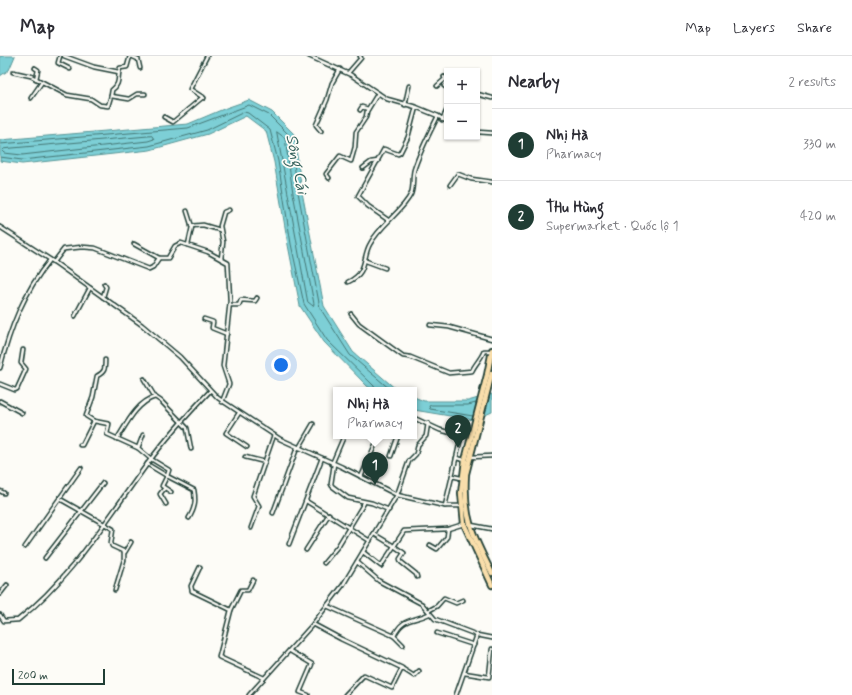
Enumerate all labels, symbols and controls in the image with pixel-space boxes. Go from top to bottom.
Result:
text: Map [20,15,55,40]
text: Map [685,19,711,37]
text: Layers [733,19,775,37]
text: Share [797,19,832,37]
map controls [444,68,480,140]
button: + [444,68,480,104]
text: Nearby [508,71,560,93]
text: 2 results [789,74,836,91]
button: − [444,104,480,140]
text: Nhị Hà [546,126,588,146]
water label: Sông Cái [278,132,314,198]
text: 1 [518,136,524,153]
text: 330 m [803,136,836,153]
text: Pharmacy [546,146,602,163]
text: THu Hùng [546,198,604,218]
text: 2 [518,208,524,225]
text: 420 m [800,208,836,225]
text: Supermarket · Quốc lộ 1 [546,218,679,235]
your location [271,355,291,375]
popup [333,387,417,439]
text: Nhị Hà [347,395,390,415]
text: Pharmacy [347,415,403,432]
pin: 2 [445,415,471,448]
pin: 1 [362,452,388,485]
scale bar [12,667,105,686]
text: 200 m [18,669,48,683]

